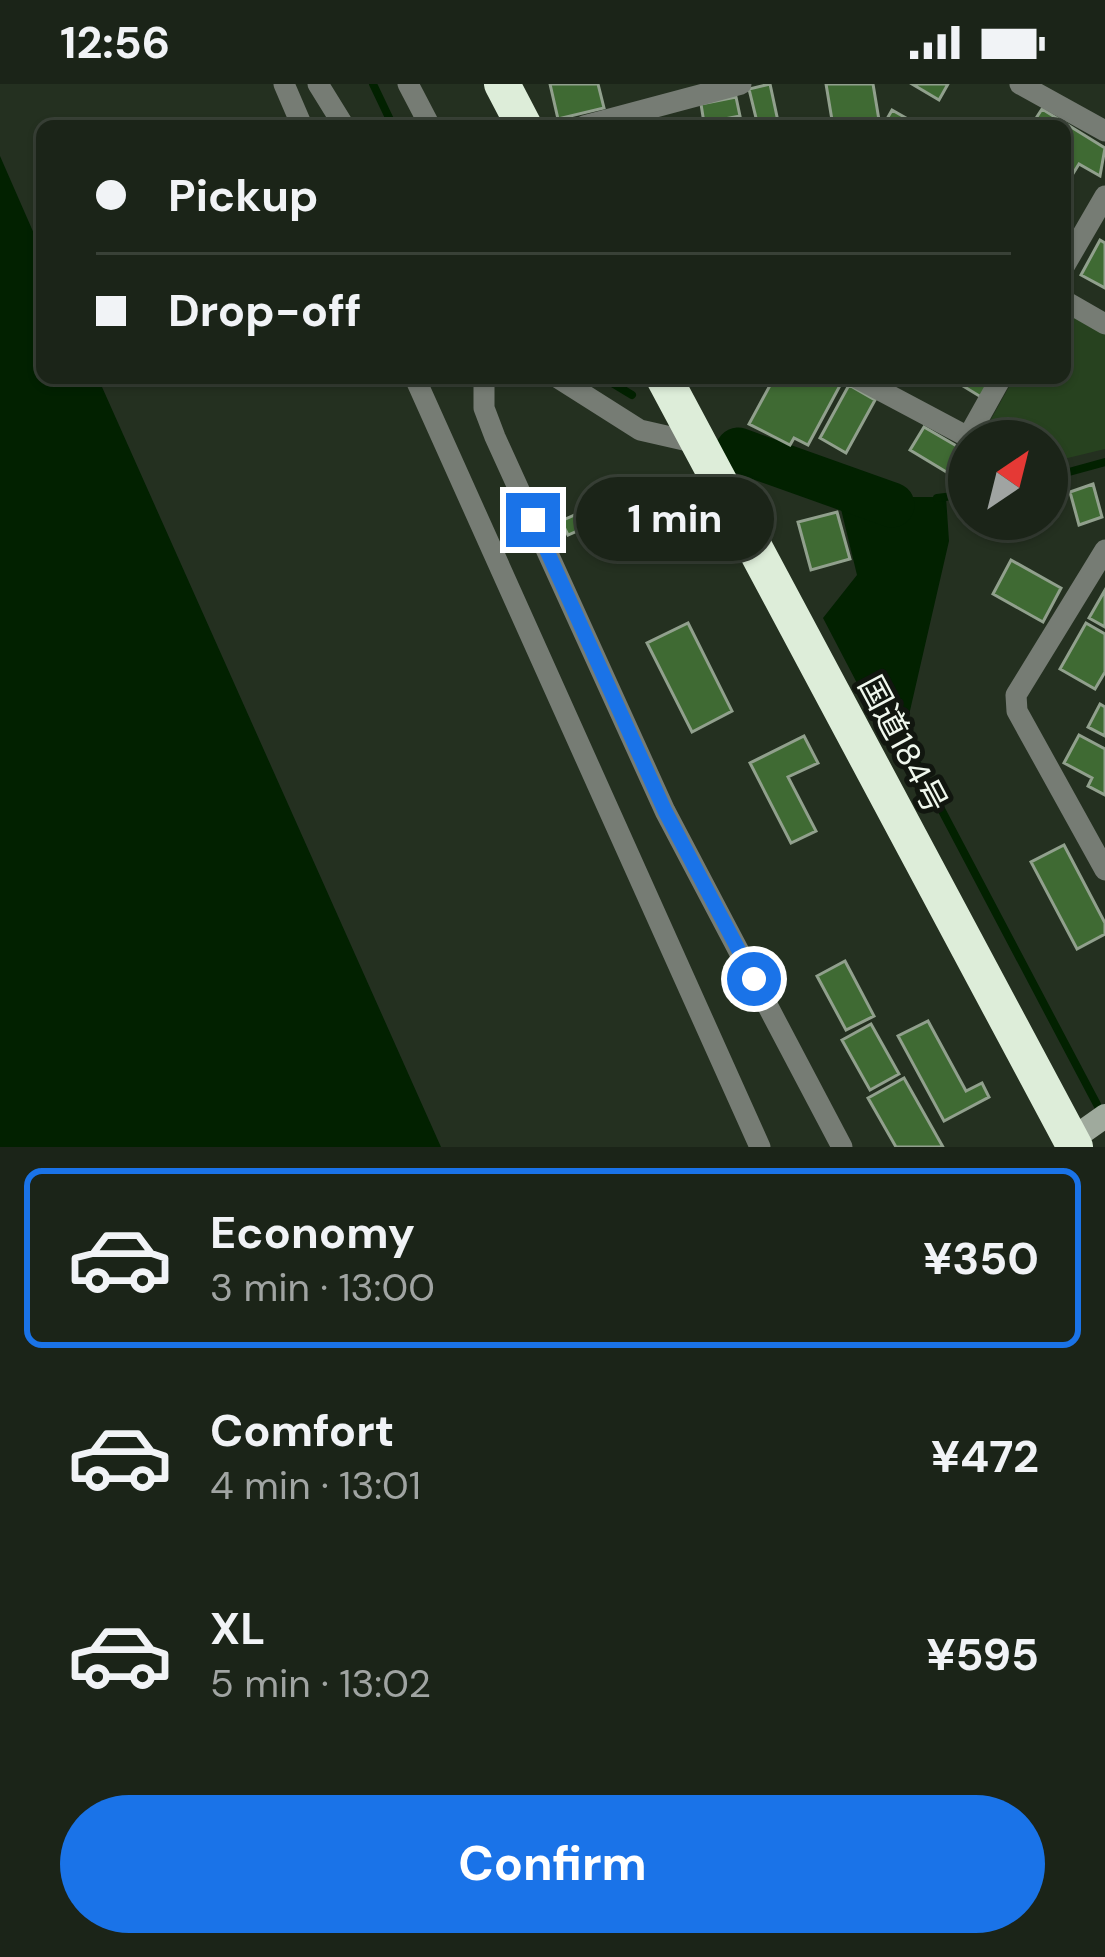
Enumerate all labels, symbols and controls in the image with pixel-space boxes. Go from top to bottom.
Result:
text: 12:56 [60,13,170,72]
text: Pickup [168,166,318,225]
text: Drop-off [168,281,362,340]
north arrow [948,420,1068,540]
map controls [948,420,1068,540]
callout: 1 min [575,478,773,562]
route end [506,493,560,547]
text: 1 min [628,493,722,544]
street label: 国道184号 [849,668,957,820]
route start [727,952,781,1006]
text: Economy [210,1203,415,1262]
icon: car [66,1204,174,1312]
text: ¥350 [923,1229,1039,1288]
text: 3 min · 13:00 [210,1262,435,1313]
text: Comfort [210,1401,394,1460]
icon: car [66,1402,174,1510]
text: ¥472 [931,1427,1039,1486]
text: 4 min · 13:01 [210,1460,421,1511]
text: XL [210,1599,265,1658]
icon: car [66,1600,174,1708]
text: ¥595 [926,1625,1039,1684]
text: 5 min · 13:02 [210,1658,431,1709]
button: Confirm [60,1795,1045,1933]

